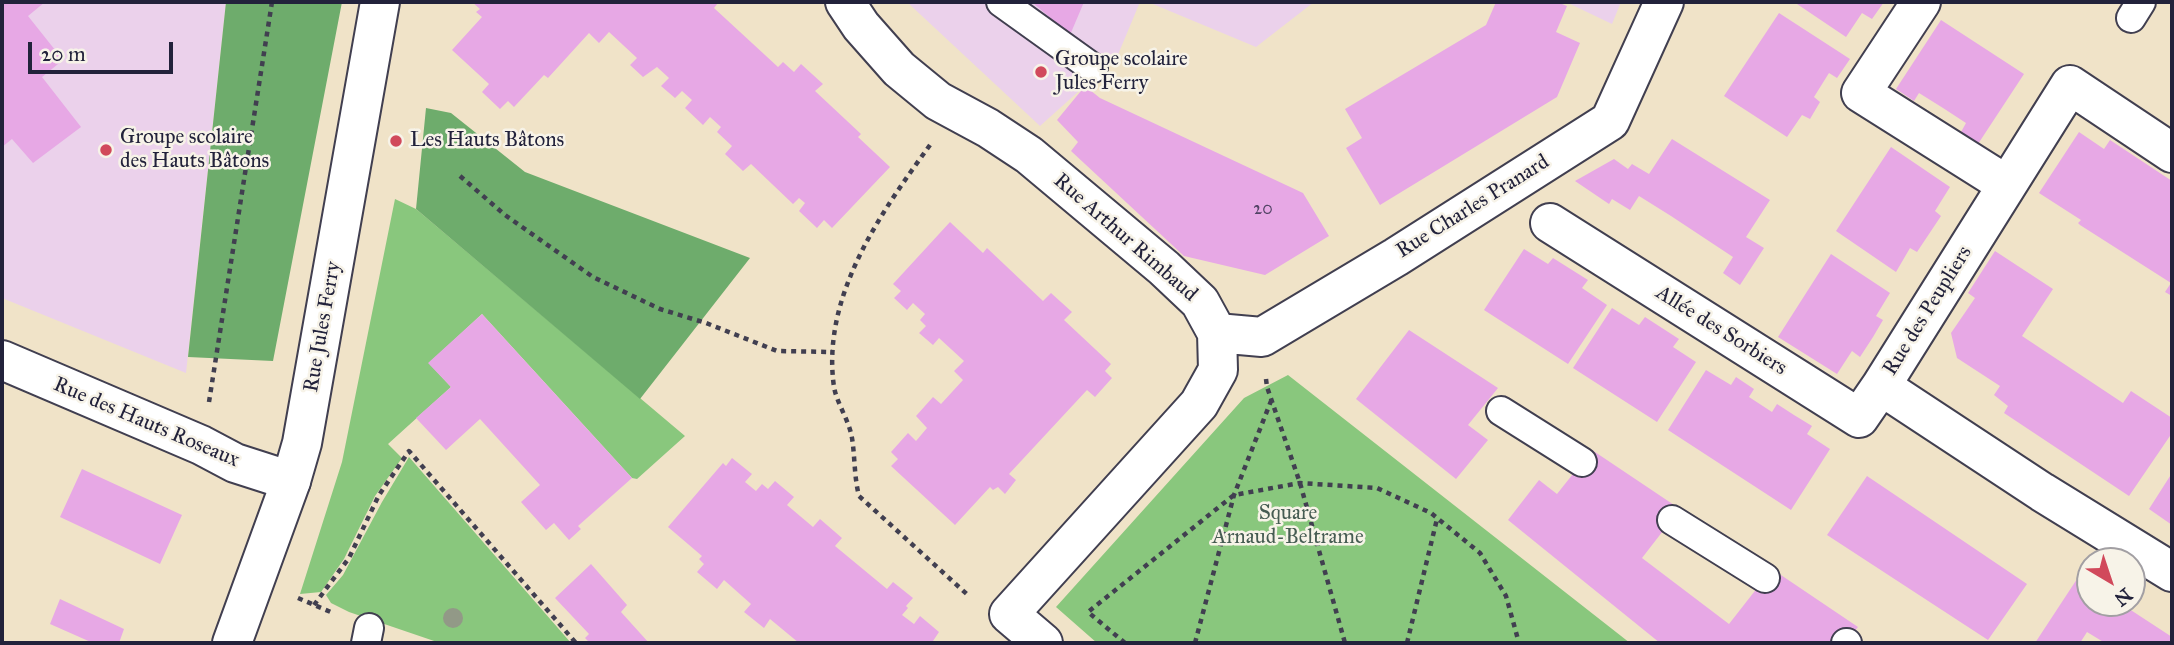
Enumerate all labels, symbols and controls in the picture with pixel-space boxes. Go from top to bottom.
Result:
scale bar [32,28,177,72]
text: 20 m [41,41,86,67]
place label: Groupe scolaire Jules Ferry [1055,47,1188,97]
marker: Groupe scolaire Jules Ferry [1033,64,1049,80]
place label: Groupe scolaire des Hauts Bâtons [120,125,269,175]
place label: Les Hauts Bâtons [410,128,564,154]
marker: Les Hauts Bâtons [388,133,404,149]
marker: Groupe scolaire des Hauts Bâtons [98,142,114,158]
street label: Rue Charles Pranard [1392,150,1554,264]
street label: Rue Arthur Rimbaud [1048,169,1202,307]
house number: 20 [1253,199,1273,221]
street label: Rue des Peupliers [1878,242,1978,380]
street label: Rue Jules Ferry [299,260,347,394]
street label: Allée des Sorbiers [1651,281,1791,381]
street label: Rue des Hauts Roseaux [49,372,243,474]
park label: Square Arnaud-Beltrame [1212,501,1364,551]
north arrow [2076,547,2146,617]
text: N [2110,583,2137,611]

